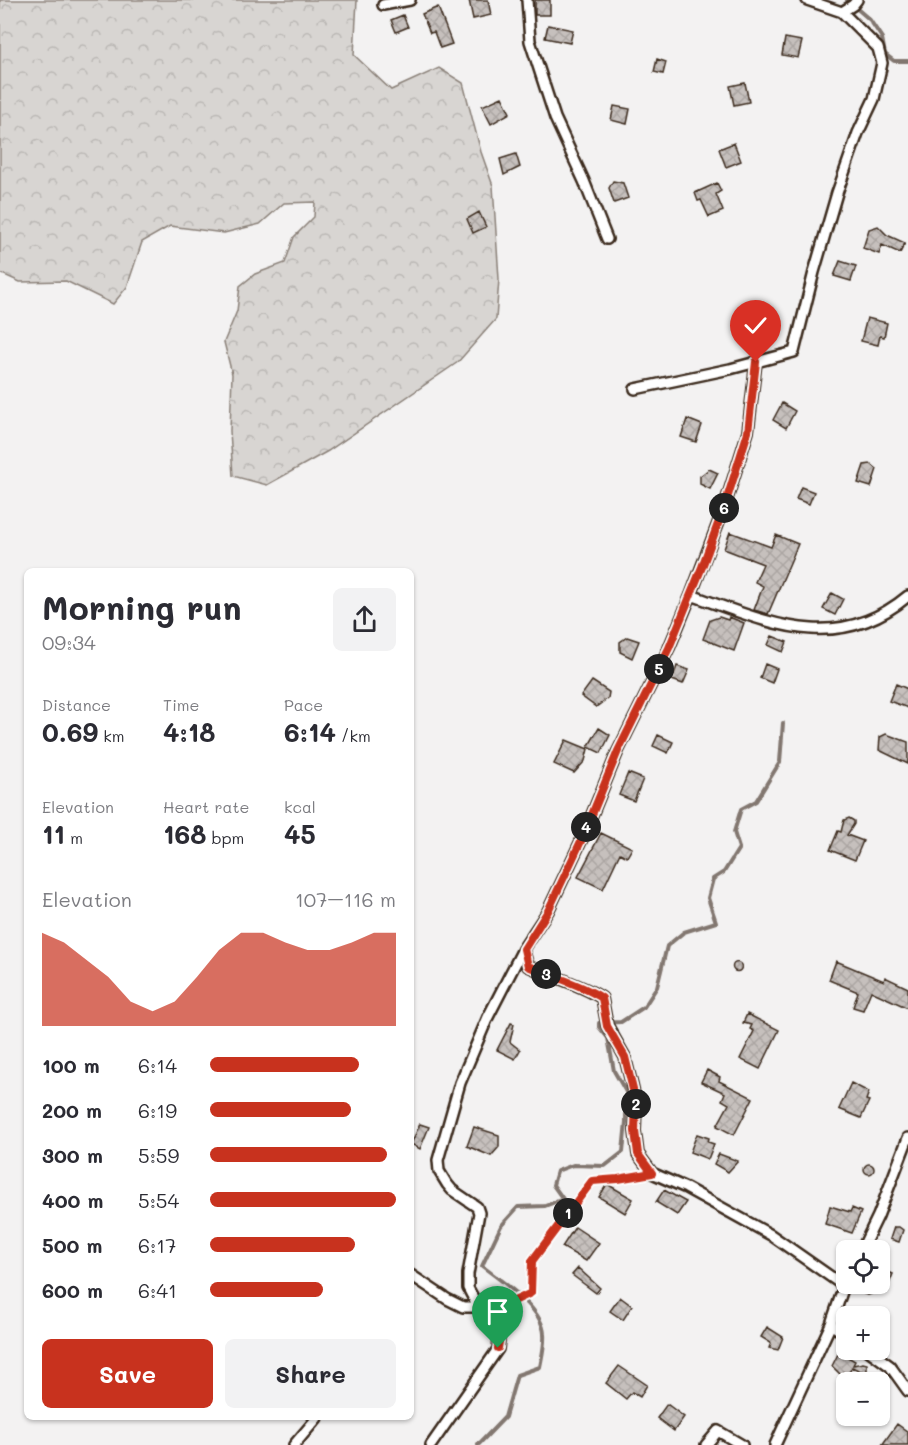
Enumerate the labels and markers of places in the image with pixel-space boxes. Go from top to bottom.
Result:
pin [730,300,781,362]
pin: 6 [709,493,739,523]
pin: 5 [644,654,674,684]
pin: 4 [571,812,601,842]
pin: 3 [531,959,561,989]
pin: 2 [621,1089,651,1119]
pin: 1 [553,1198,583,1228]
pin [472,1286,523,1348]

